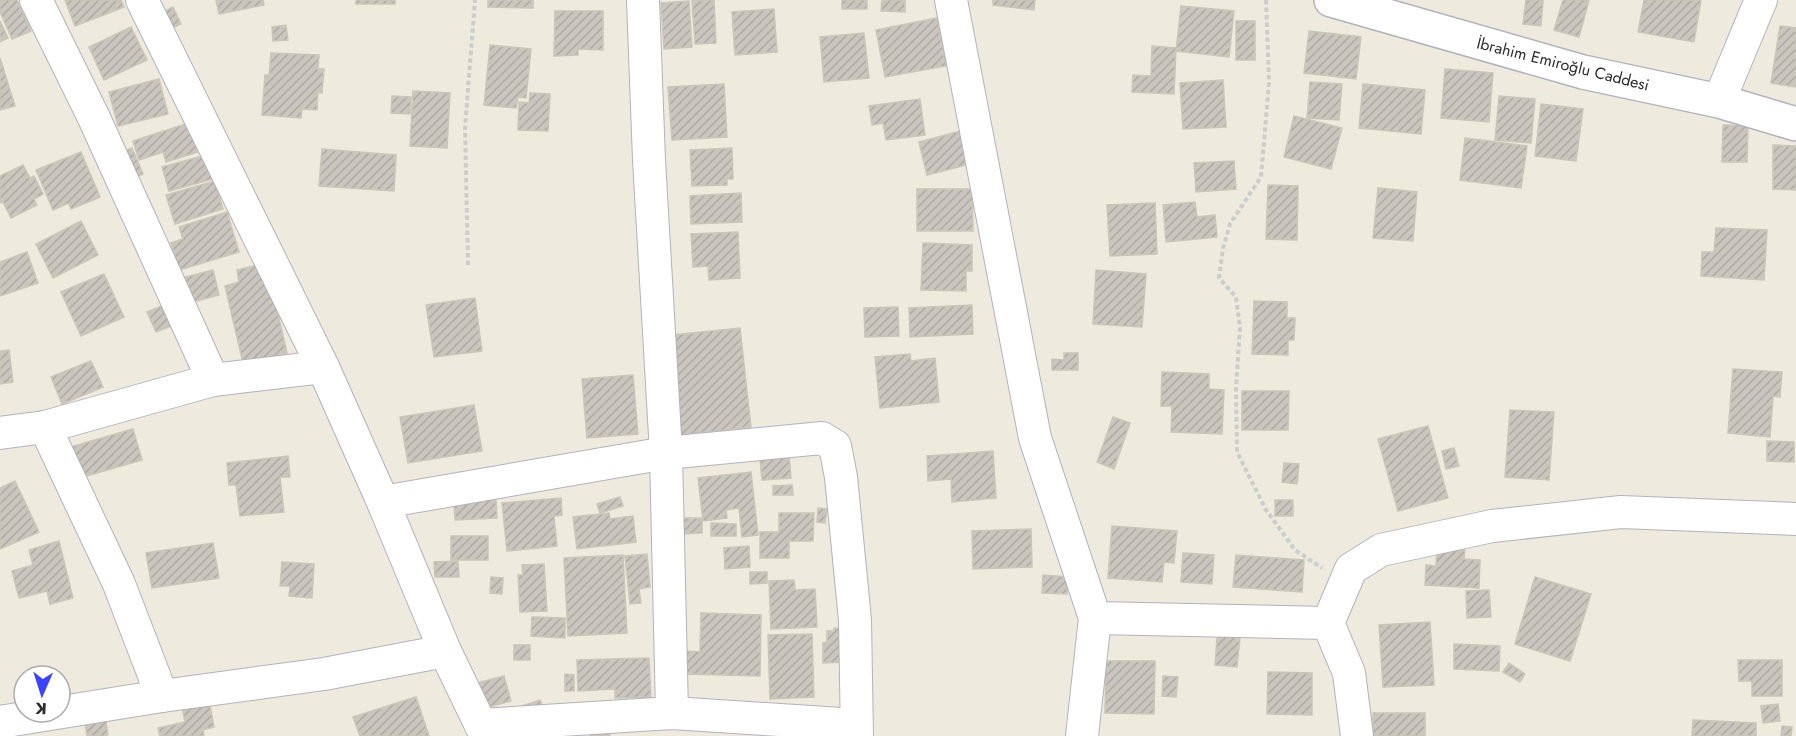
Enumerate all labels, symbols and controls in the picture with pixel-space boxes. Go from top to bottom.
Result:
street label: İbrahim Emiroğlu Caddesi [1474,31,1652,97]
north arrow [12,664,72,724]
text: K [34,697,47,720]

